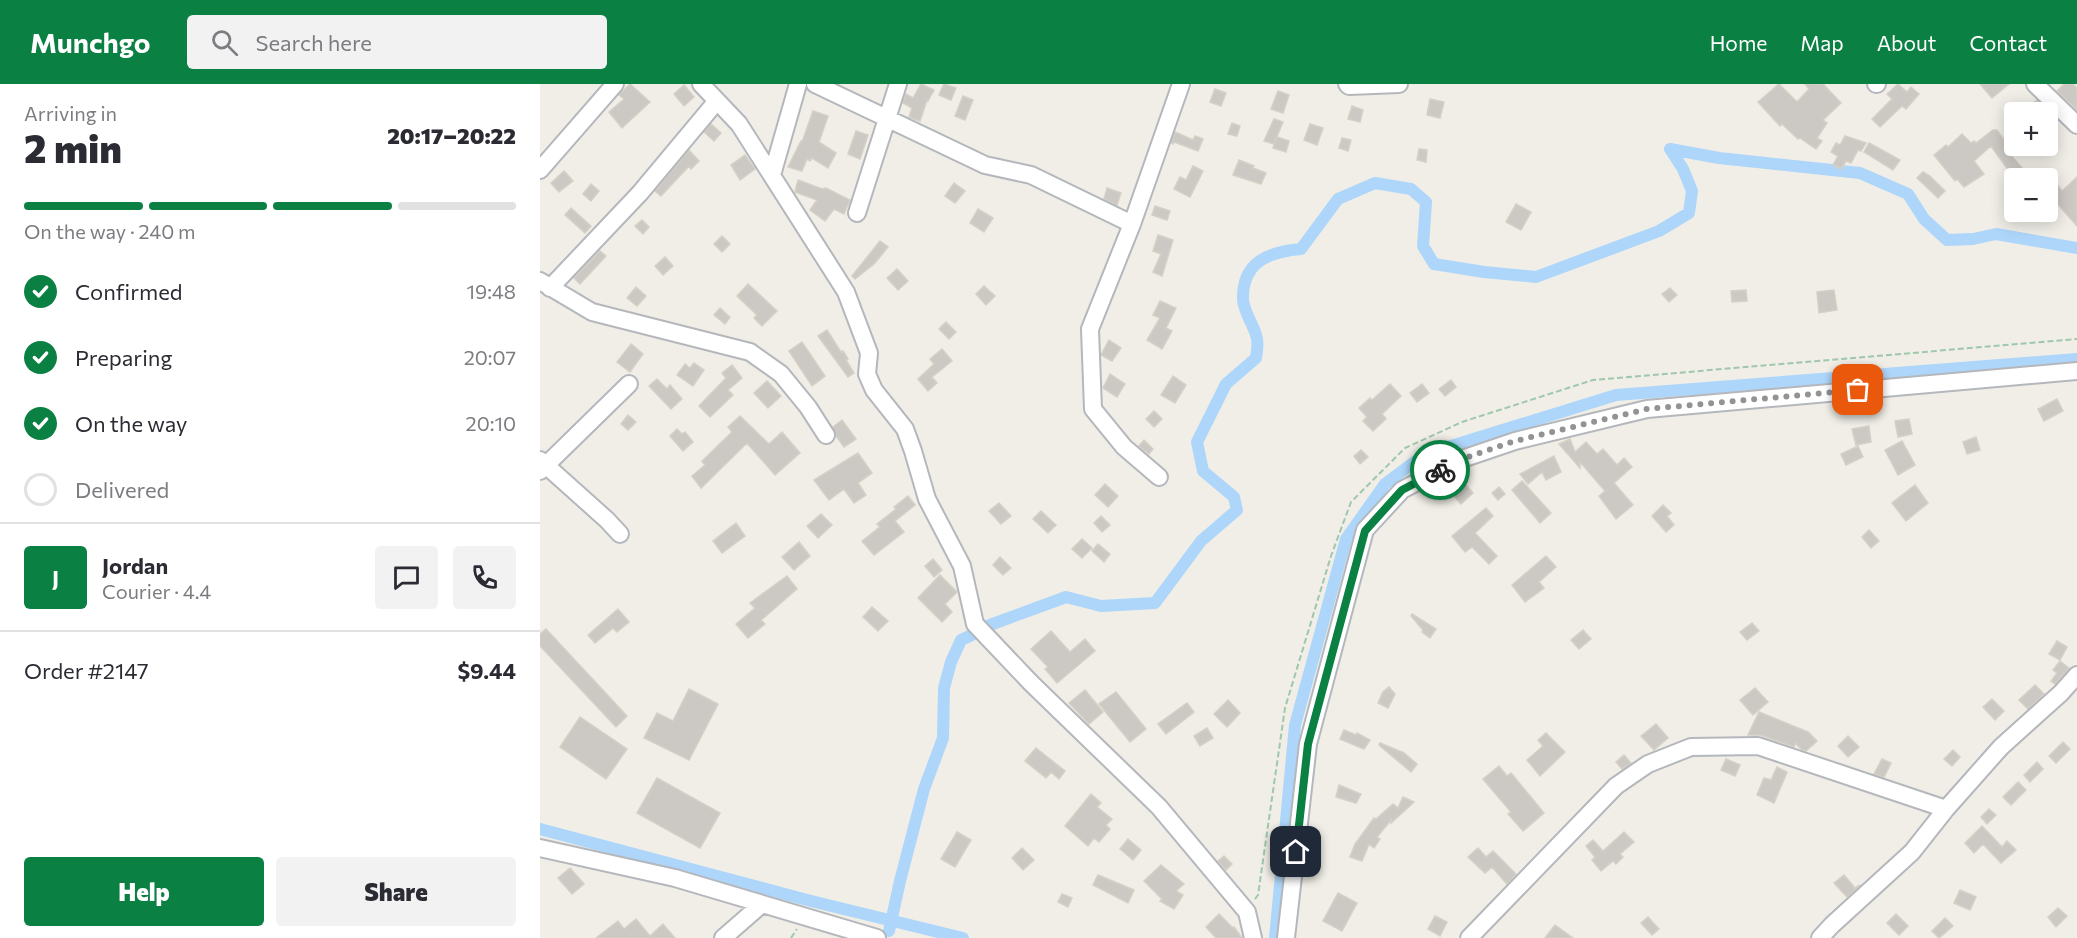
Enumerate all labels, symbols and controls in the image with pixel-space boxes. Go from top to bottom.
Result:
search box [187,15,607,69]
text: Munchgo [30,25,151,59]
icon: search [208,26,241,59]
text: Search here [256,29,372,56]
text: Home [1710,30,1767,55]
text: Map [1800,30,1844,55]
text: About [1877,30,1936,55]
text: Contact [1969,30,2047,55]
text: Arriving in [24,101,117,125]
map controls [2004,102,2058,222]
button: + [2004,102,2058,156]
text: 20:17–20:22 [387,122,516,149]
text: 2 min [24,123,122,171]
button: − [2004,168,2058,222]
text: On the way · 240 m [24,219,196,243]
icon: check [24,275,57,308]
text: Confirmed [75,278,182,305]
text: 19:48 [466,279,516,303]
icon: check [24,341,57,374]
text: Preparing [75,344,172,371]
text: 20:07 [464,345,516,369]
pin [1832,364,1883,415]
icon: bag [1841,373,1874,406]
icon: check [24,407,57,440]
text: On the way [75,410,187,437]
text: 20:10 [466,411,516,435]
courier [1410,440,1470,500]
icon: bike [1424,454,1457,487]
text: Delivered [75,476,169,503]
button: chat [375,546,438,609]
button: phone [453,546,516,609]
text: Jordan [102,552,168,579]
text: J [52,564,59,591]
text: Courier · 4.4 [102,579,211,603]
text: Order #2147 [24,657,149,684]
text: $9.44 [457,657,516,684]
pin [1270,826,1321,877]
icon: home [1279,835,1312,868]
button: Help [24,857,264,926]
button: Share [276,857,516,926]

